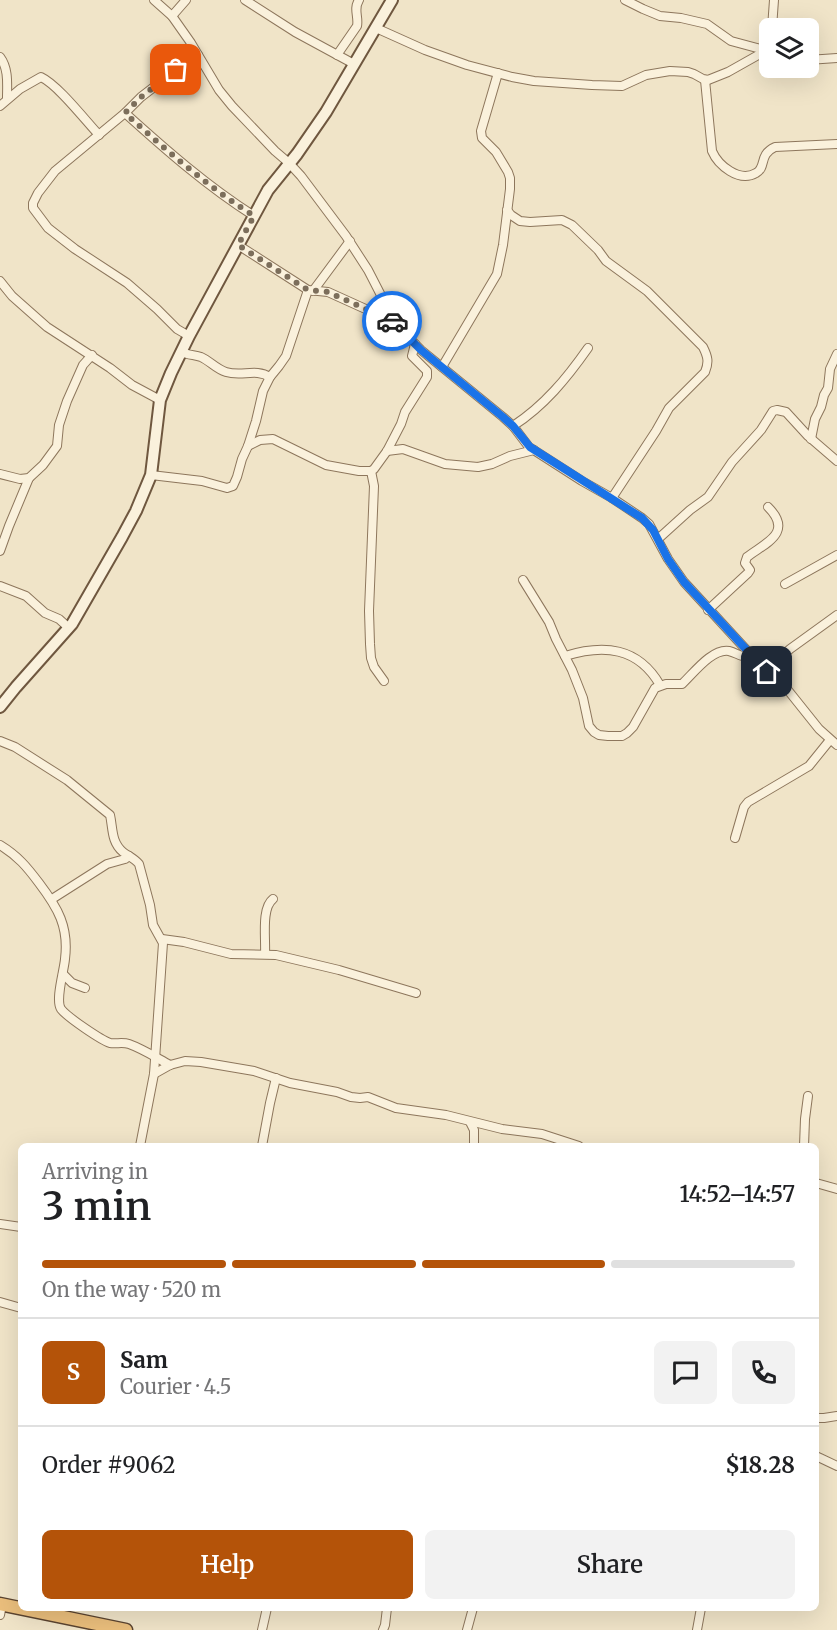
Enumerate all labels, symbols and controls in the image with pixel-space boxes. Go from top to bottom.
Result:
map controls [759,18,819,78]
button: layers [759,18,819,78]
pin [150,44,201,95]
icon: bag [159,53,192,86]
courier [362,291,422,351]
icon: car [376,305,409,338]
pin [741,646,792,697]
icon: home [750,655,783,688]
text: Arriving in [42,1159,148,1184]
text: 14:52–14:57 [680,1180,795,1208]
text: 3 min [42,1182,151,1231]
text: On the way · 520 m [42,1277,221,1302]
button: chat [654,1341,717,1404]
button: phone [732,1341,795,1404]
text: Sam [120,1346,168,1374]
text: S [67,1358,80,1386]
text: Courier · 4.5 [120,1374,232,1399]
text: Order #9062 [42,1451,175,1479]
text: $18.28 [725,1451,795,1479]
button: Help [42,1530,413,1599]
button: Share [425,1530,795,1599]

